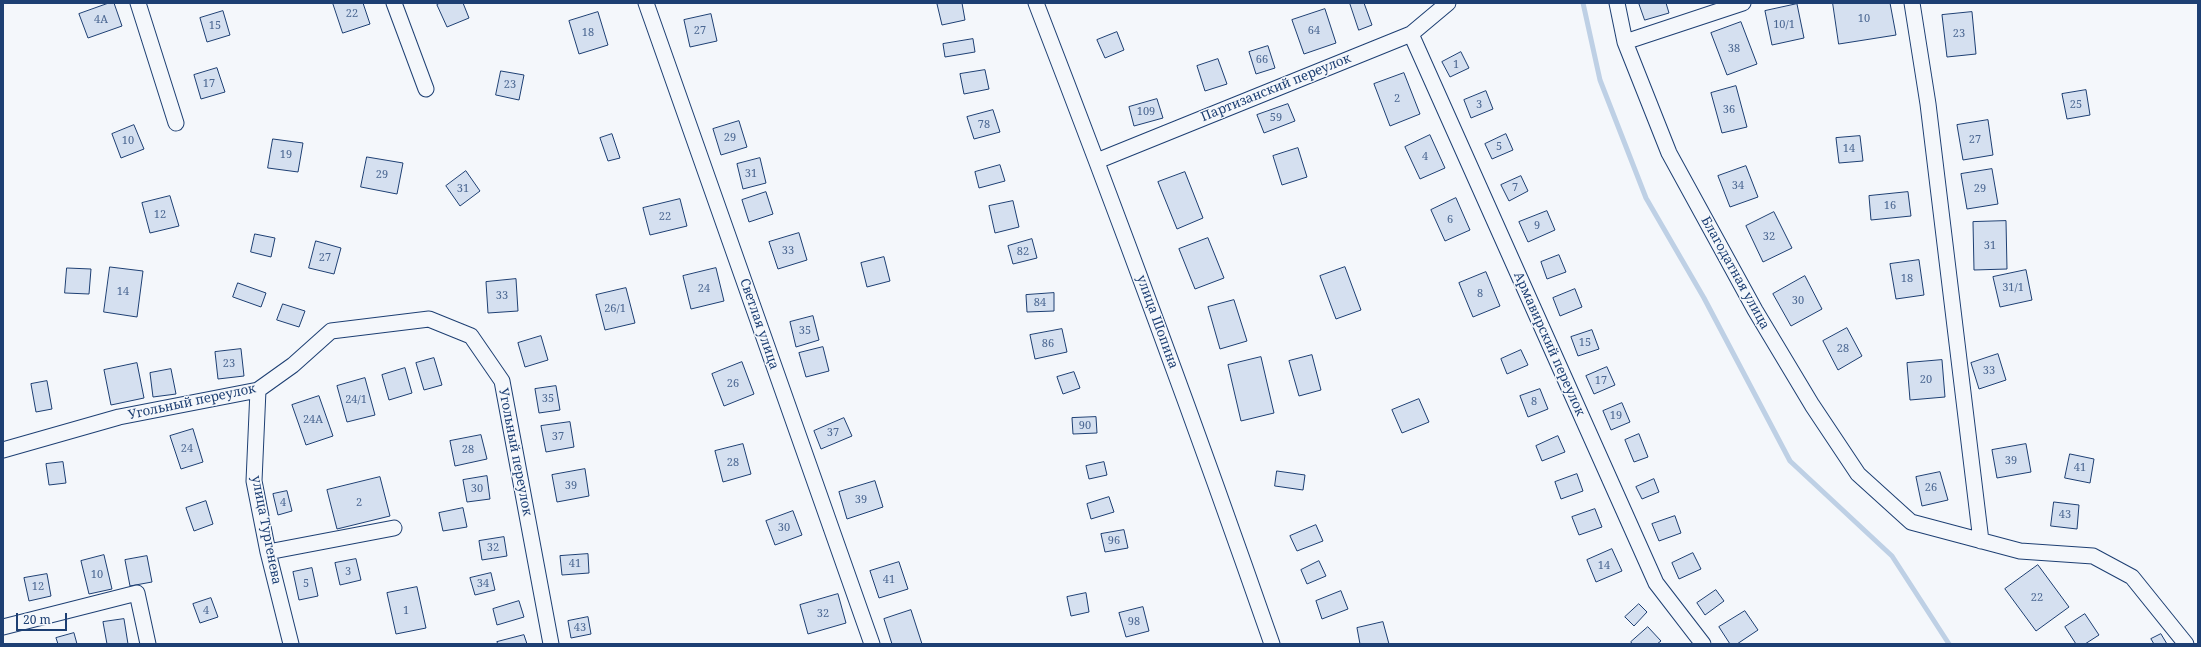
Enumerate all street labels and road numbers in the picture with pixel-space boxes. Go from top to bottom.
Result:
street label: Партизанский переулок [1199,51,1353,125]
street label: Благодатная улица [1697,214,1773,332]
street label: Армавирский переулок [1510,269,1588,419]
street label: улица Шопина [1133,273,1181,371]
street label: Светлая улица [736,276,782,372]
street label: Угольный переулок [127,381,257,423]
street label: Угольный переулок [495,387,535,517]
street label: улица Тургенева [248,474,284,586]

